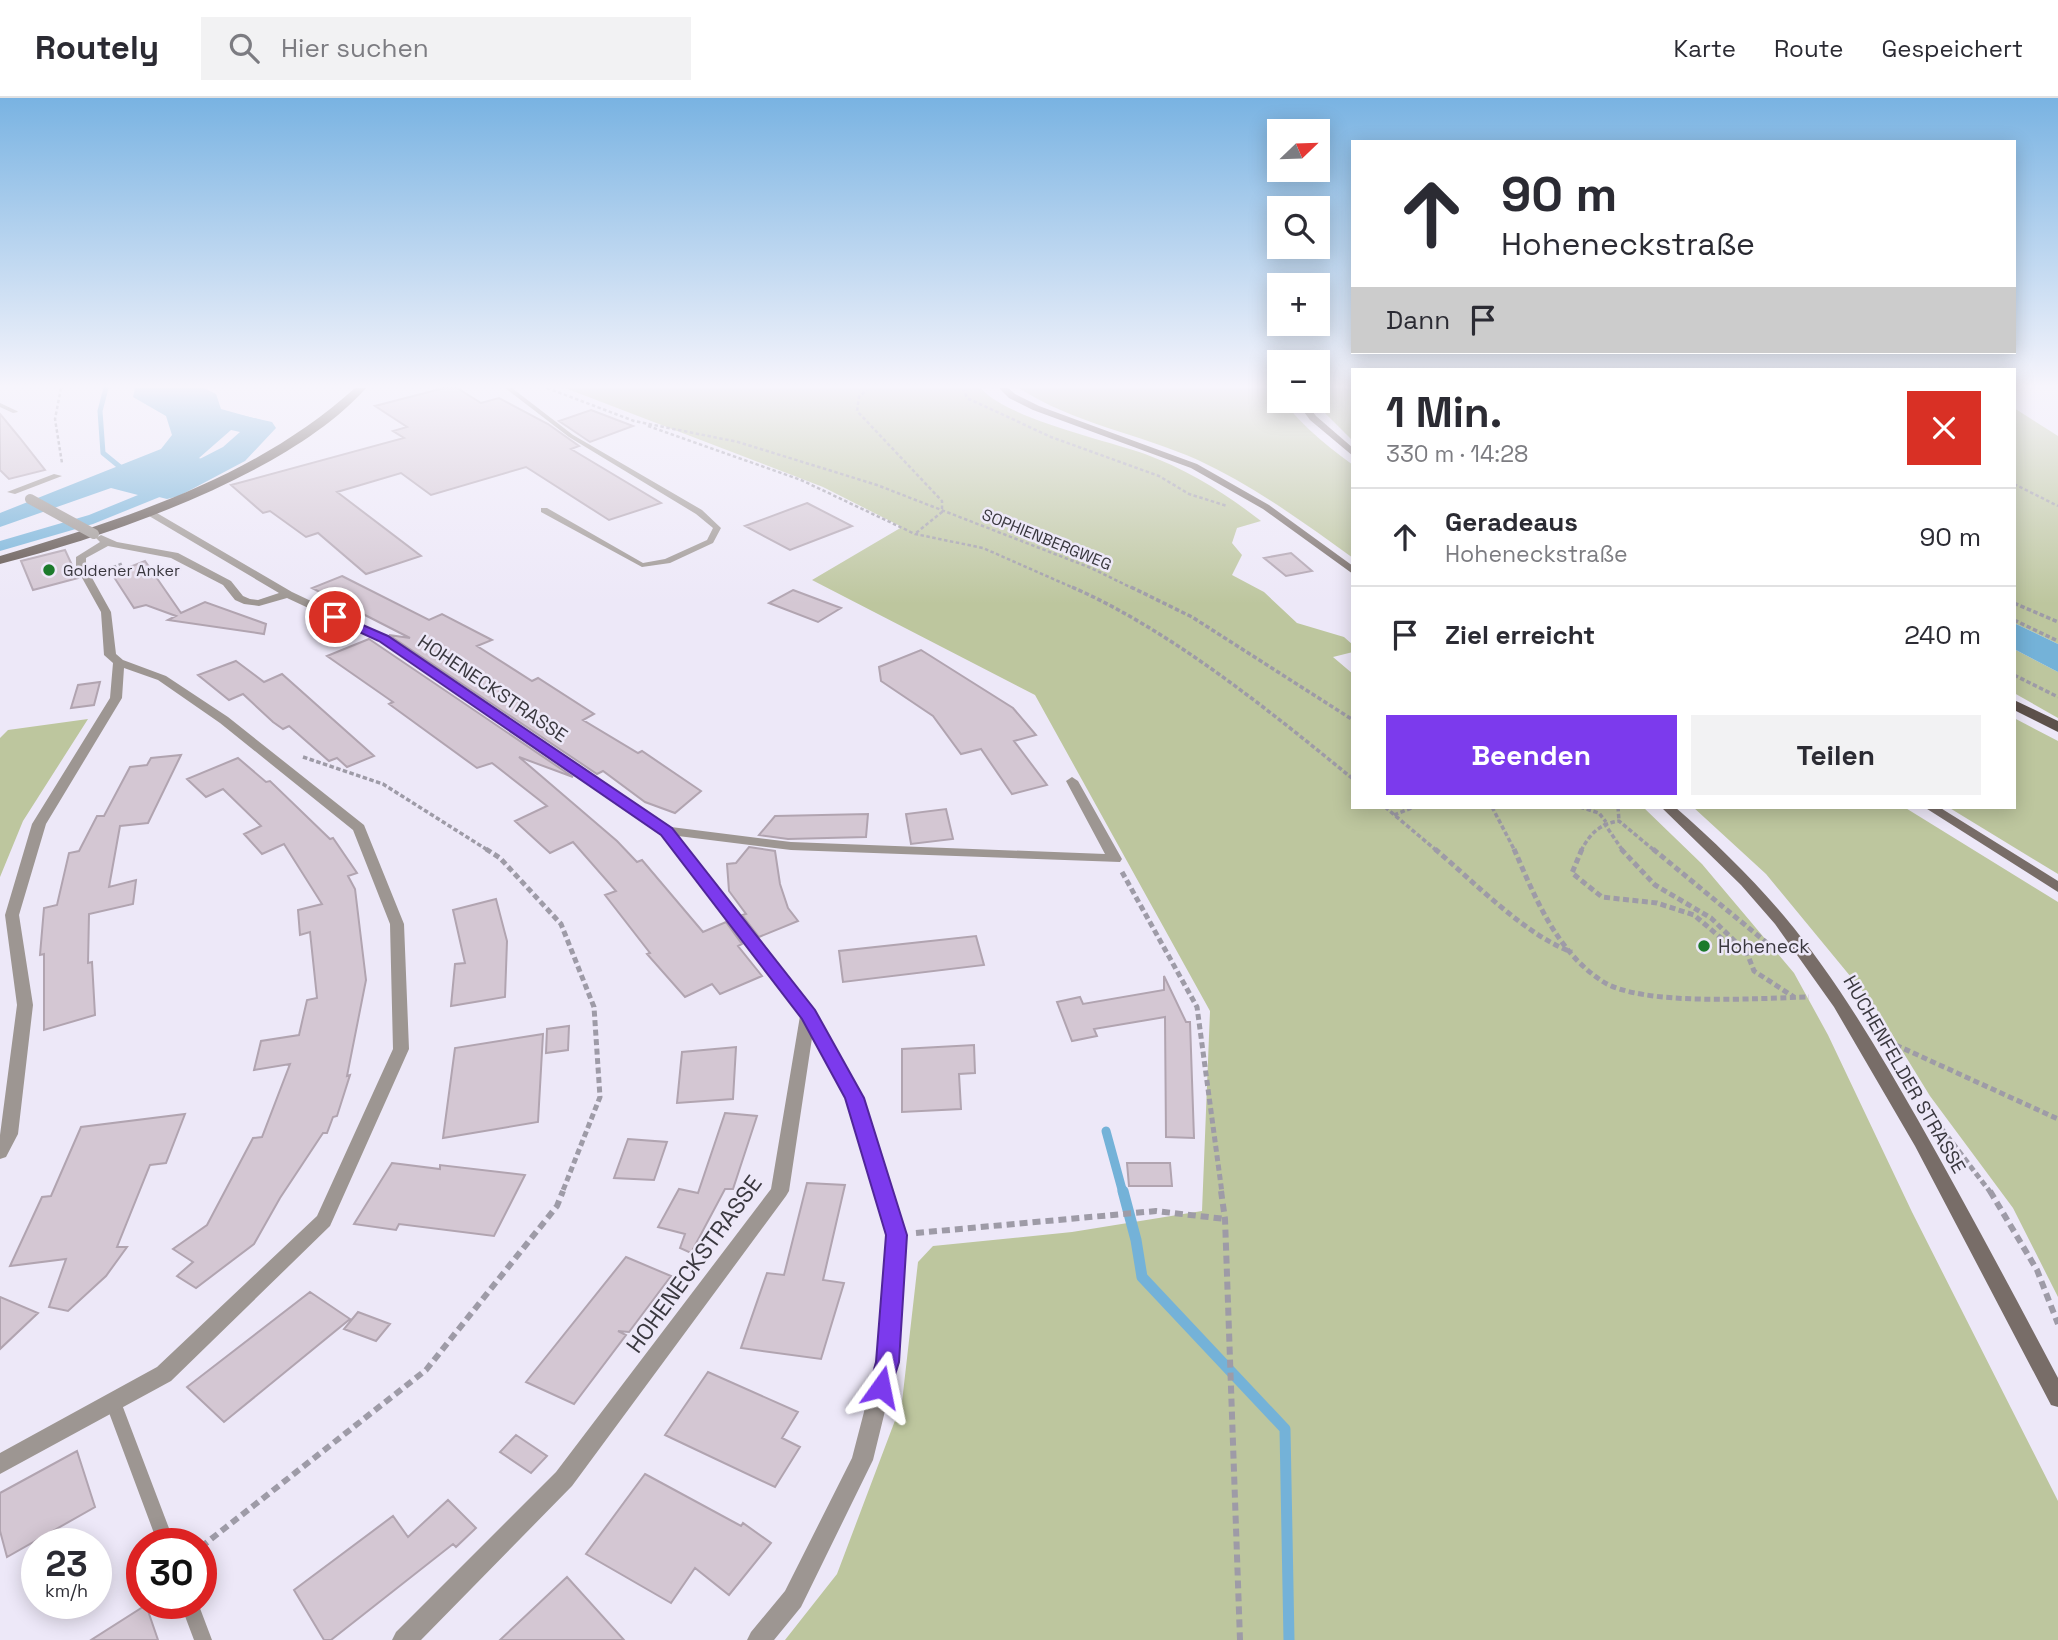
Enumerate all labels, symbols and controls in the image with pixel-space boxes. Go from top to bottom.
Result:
search box [201,17,691,80]
text: Routely [35,27,159,69]
icon: search [225,29,263,67]
text: Hier suchen [281,31,429,65]
text: Karte [1674,33,1736,64]
text: Route [1774,33,1843,64]
text: Gespeichert [1881,33,2023,64]
north arrow [1267,119,1330,182]
map controls [1267,119,1330,413]
text: 90 m [1501,163,1617,225]
icon: ahead [1386,168,1477,259]
button: search [1267,196,1330,259]
text: Hoheneckstraße [1501,224,1755,264]
button: + [1267,273,1330,336]
icon: arrive [1464,301,1502,339]
text: Dann [1386,303,1450,337]
button: − [1267,350,1330,413]
text: 1 Min. [1386,386,1502,439]
button: close [1907,391,1981,465]
text: 330 m · 14:28 [1386,439,1528,469]
street label: SOPHIENBERGWEG [979,504,1115,575]
text: Geradeaus [1445,505,1578,539]
icon: ahead [1386,518,1424,556]
text: 90 m [1919,520,1981,554]
text: Hoheneckstraße [1445,539,1628,569]
place label: Goldener Anker [63,560,180,581]
marker: Goldener Anker [41,562,57,578]
pin [305,587,365,647]
icon: arrive [316,598,354,636]
icon: arrive [1386,616,1424,654]
text: Ziel erreicht [1445,618,1595,652]
text: 240 m [1904,618,1981,652]
street label: HOHENECKSTRASSE [413,629,572,748]
button: Beenden [1386,715,1677,795]
button: Teilen [1691,715,1981,795]
place label: Hoheneck [1718,934,1810,959]
marker: Hoheneck [1696,938,1712,954]
street label: HUCHENFELDER STRASSE [1838,971,1972,1178]
street label: HOHENECKSTRASSE [619,1169,769,1359]
position arrow [844,1350,918,1424]
speed limit sign: 30 [126,1528,217,1619]
text: 23 [45,1542,88,1586]
text: km/h [45,1579,88,1602]

